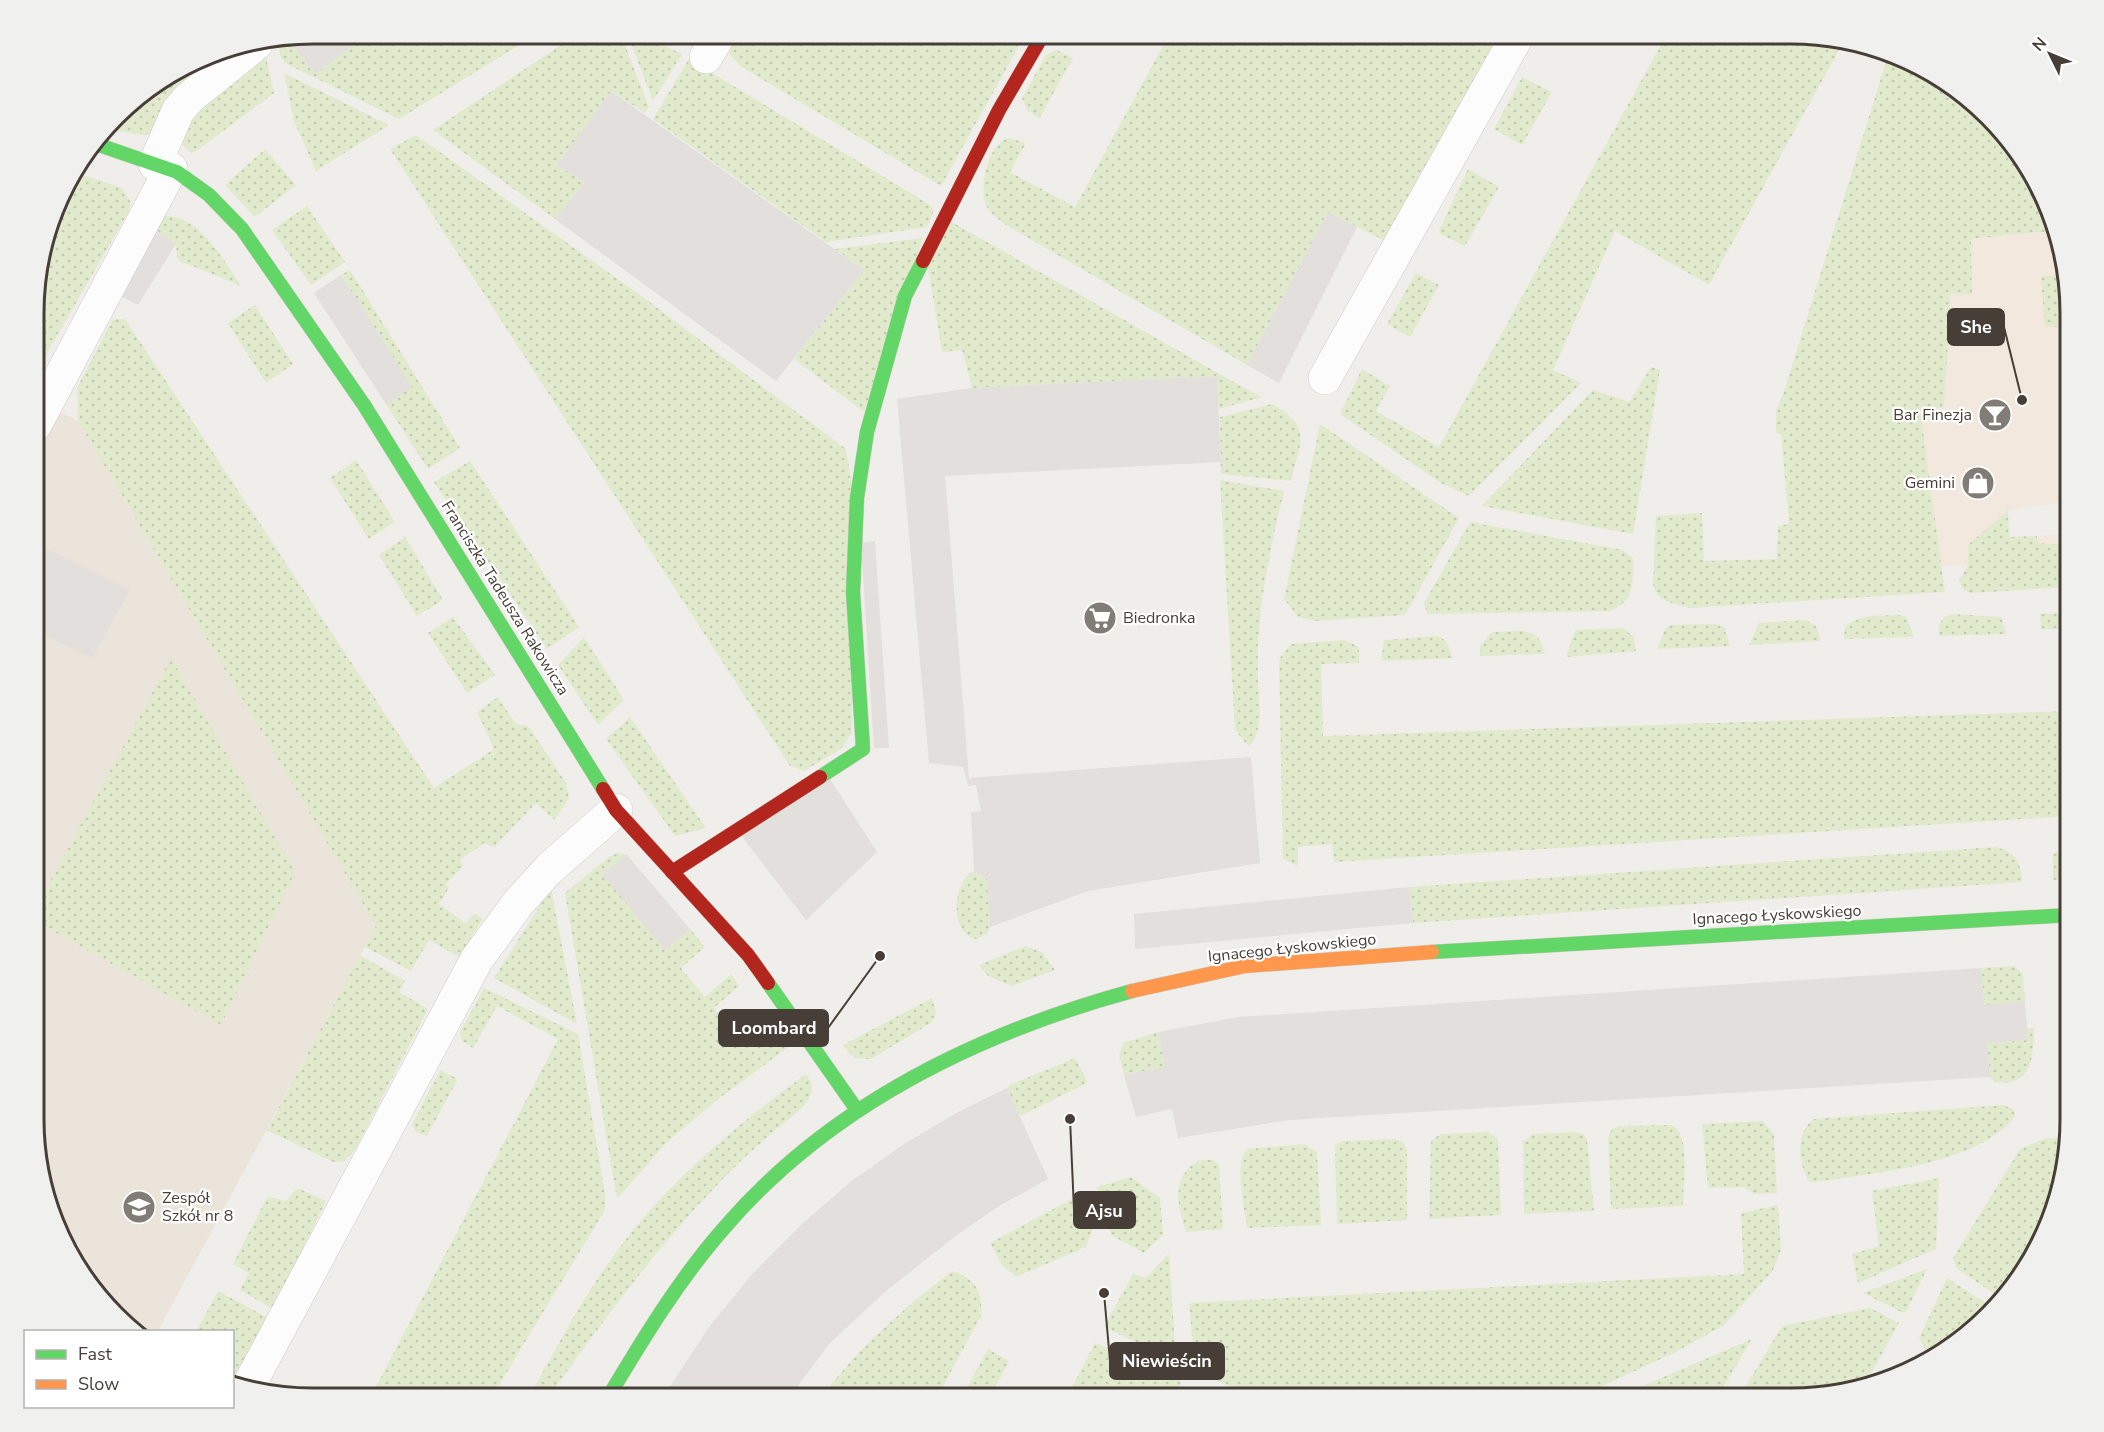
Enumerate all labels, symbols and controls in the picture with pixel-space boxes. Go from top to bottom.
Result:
north arrow [2020,24,2080,84]
text: N [2028,33,2052,56]
callout: She [1948,309,2004,345]
text: She [1960,315,1992,339]
bar icon: Bar Finezja [1977,397,2013,433]
place label: Bar Finezja [1893,404,1972,426]
shop icon: Gemini [1960,465,1996,501]
place label: Gemini [1905,472,1955,494]
street label: Franciszka Tadeusza Rakowicza [436,496,574,700]
supermarket icon: Biedronka [1082,600,1118,636]
place label: Biedronka [1123,607,1195,629]
street label: Ignacego Łyskowskiego [1692,900,1862,930]
street label: Ignacego Łyskowskiego [1207,928,1377,968]
callout: Loombard [719,1010,828,1046]
text: Loombard [732,1016,816,1040]
place label: Zespół Szkół nr 8 [162,1187,233,1227]
school or university icon: Zespół Szkół nr 8 [121,1189,157,1225]
callout: Ajsu [1074,1192,1135,1228]
text: Ajsu [1085,1199,1123,1223]
legend [24,1330,234,1408]
text: Fast [78,1342,113,1366]
callout: Niewieścin [1110,1343,1224,1379]
text: Niewieścin [1122,1349,1212,1373]
text: Slow [78,1372,119,1396]

